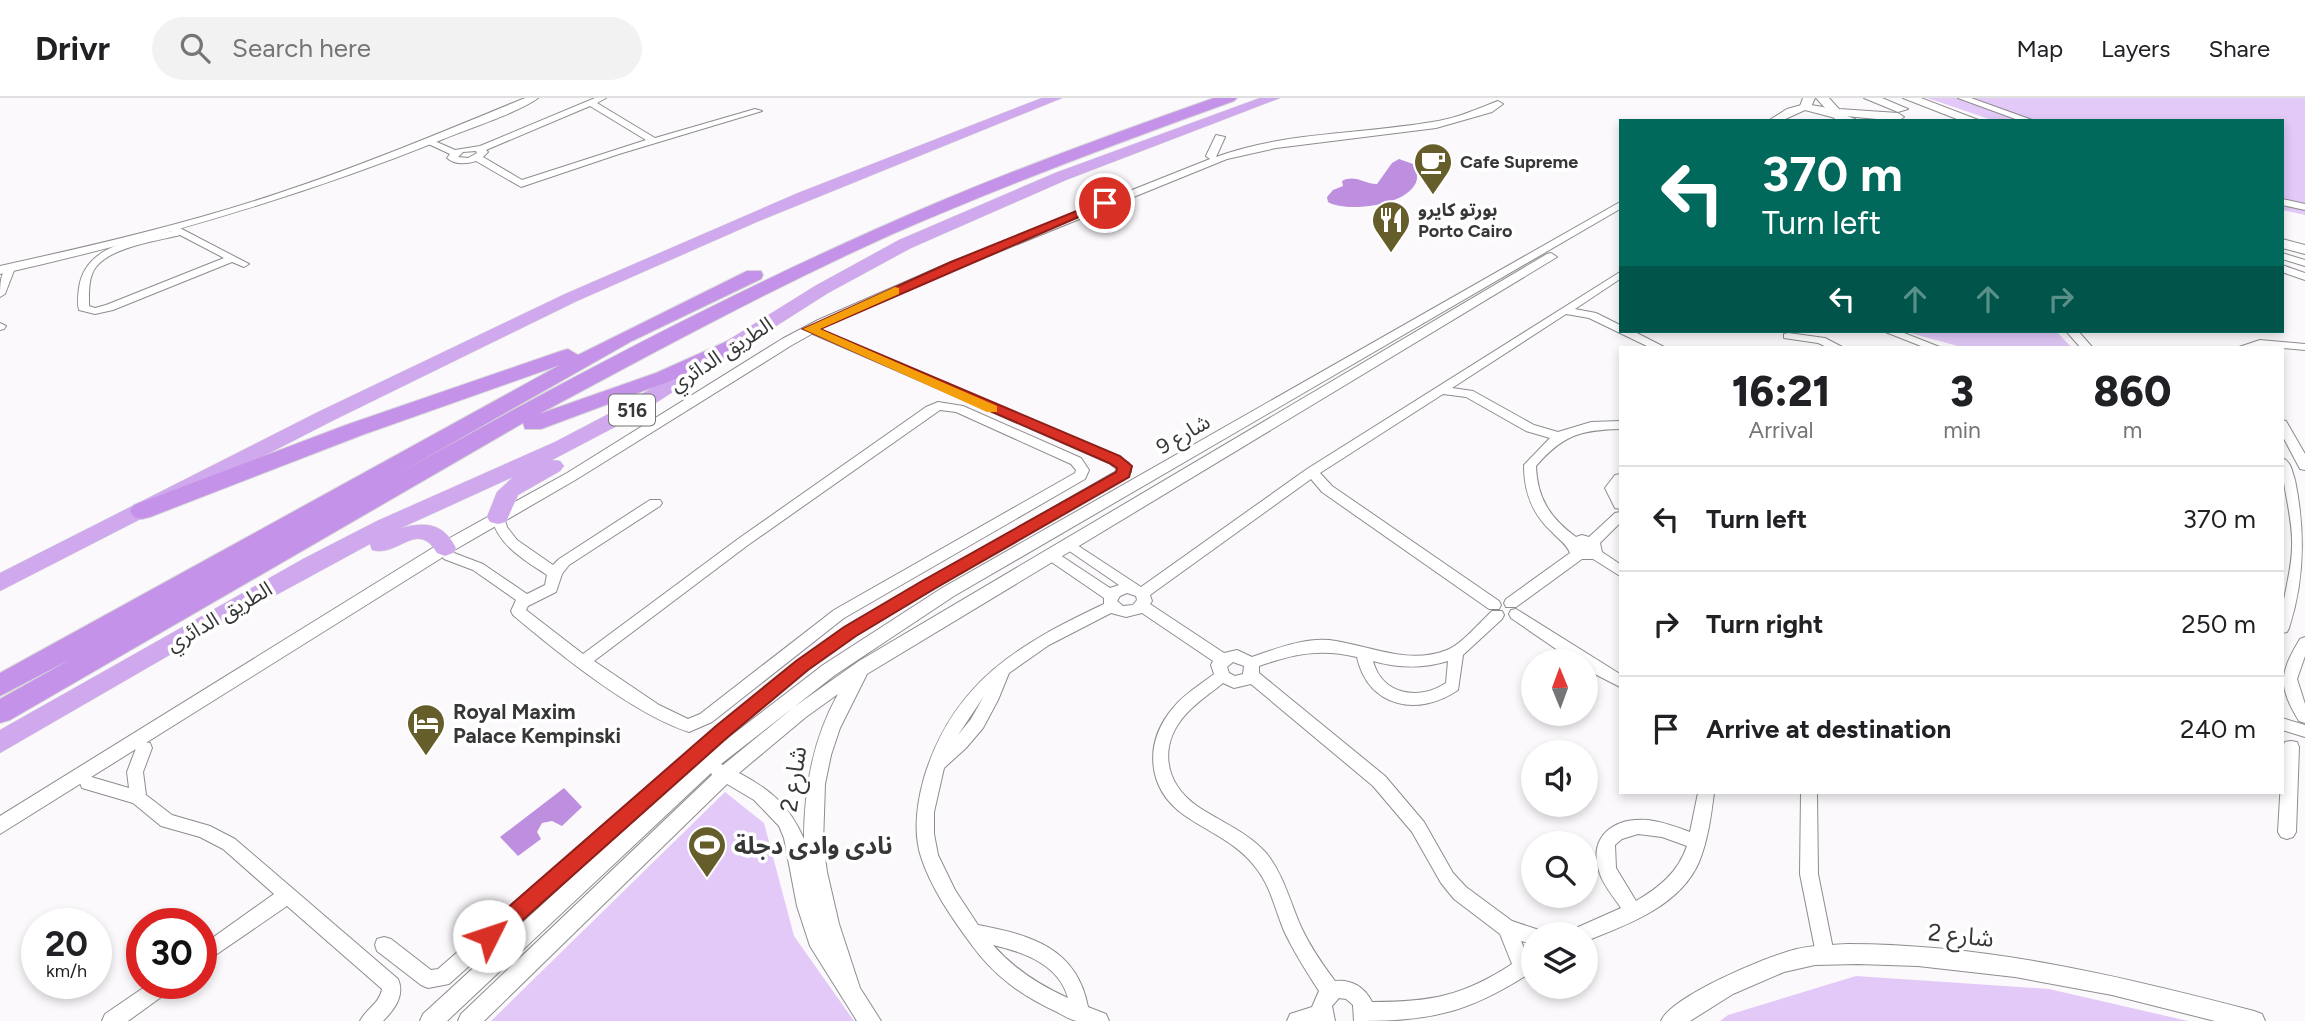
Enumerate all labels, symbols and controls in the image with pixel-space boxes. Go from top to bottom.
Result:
search box [152,17,642,80]
text: Drivr [35,29,110,68]
icon: search [176,29,214,67]
text: Search here [232,32,371,64]
text: Map [2016,34,2063,63]
text: Layers [2101,34,2170,63]
text: Share [2208,34,2270,63]
cafe icon: Cafe Supreme [1412,141,1454,196]
text: 370 m [1762,144,1903,203]
icon: left [1647,147,1738,238]
place label: Cafe Supreme [1460,151,1578,173]
pin [1075,173,1135,233]
icon: arrive [1086,184,1124,222]
restaurant icon: بورتو كايرو Porto Cairo [1370,199,1412,254]
place label: بورتو كايرو Porto Cairo [1418,199,1512,242]
text: Turn left [1762,204,1881,242]
icon: left [1823,280,1861,318]
icon: ahead [1896,280,1934,318]
icon: ahead [1969,280,2007,318]
icon: right [2042,280,2080,318]
street label: الطريق الدائري [665,311,779,400]
text: 16:21 [1732,366,1830,417]
text: 3 [1950,366,1974,417]
text: 860 [2094,366,2171,417]
road number: 516 [609,394,655,426]
street label: شارع 9 [1152,409,1216,462]
text: Arrival [1749,416,1814,444]
text: min [1943,416,1981,444]
text: m [2123,416,2142,444]
icon: left [1647,500,1685,538]
text: Turn left [1706,503,1807,535]
text: 370 m [2183,503,2256,535]
street label: الطريق الدائري [162,576,278,660]
icon: right [1647,605,1685,643]
text: Turn right [1706,608,1823,640]
text: 250 m [2181,608,2256,640]
north arrow [1521,649,1598,726]
map controls [1521,649,1598,999]
place label: Royal Maxim Palace Kempinski [453,699,621,748]
hotel icon: Royal Maxim Palace Kempinski [405,702,447,757]
icon: arrive [1647,710,1685,748]
text: Arrive at destination [1706,713,1951,745]
text: 240 m [2180,713,2256,745]
button: sound [1521,740,1598,817]
street label: شارع 2 [774,744,815,814]
sports icon: نادى وادى دجلة [686,824,728,879]
place label: نادى وادى دجلة [734,831,893,860]
button: search [1521,831,1598,908]
position arrow [452,899,526,973]
speed limit sign: 30 [126,908,217,999]
street label: شارع 2 [1926,917,1995,956]
button: layers [1521,922,1598,999]
text: 20 [45,923,88,965]
text: km/h [46,960,87,982]

